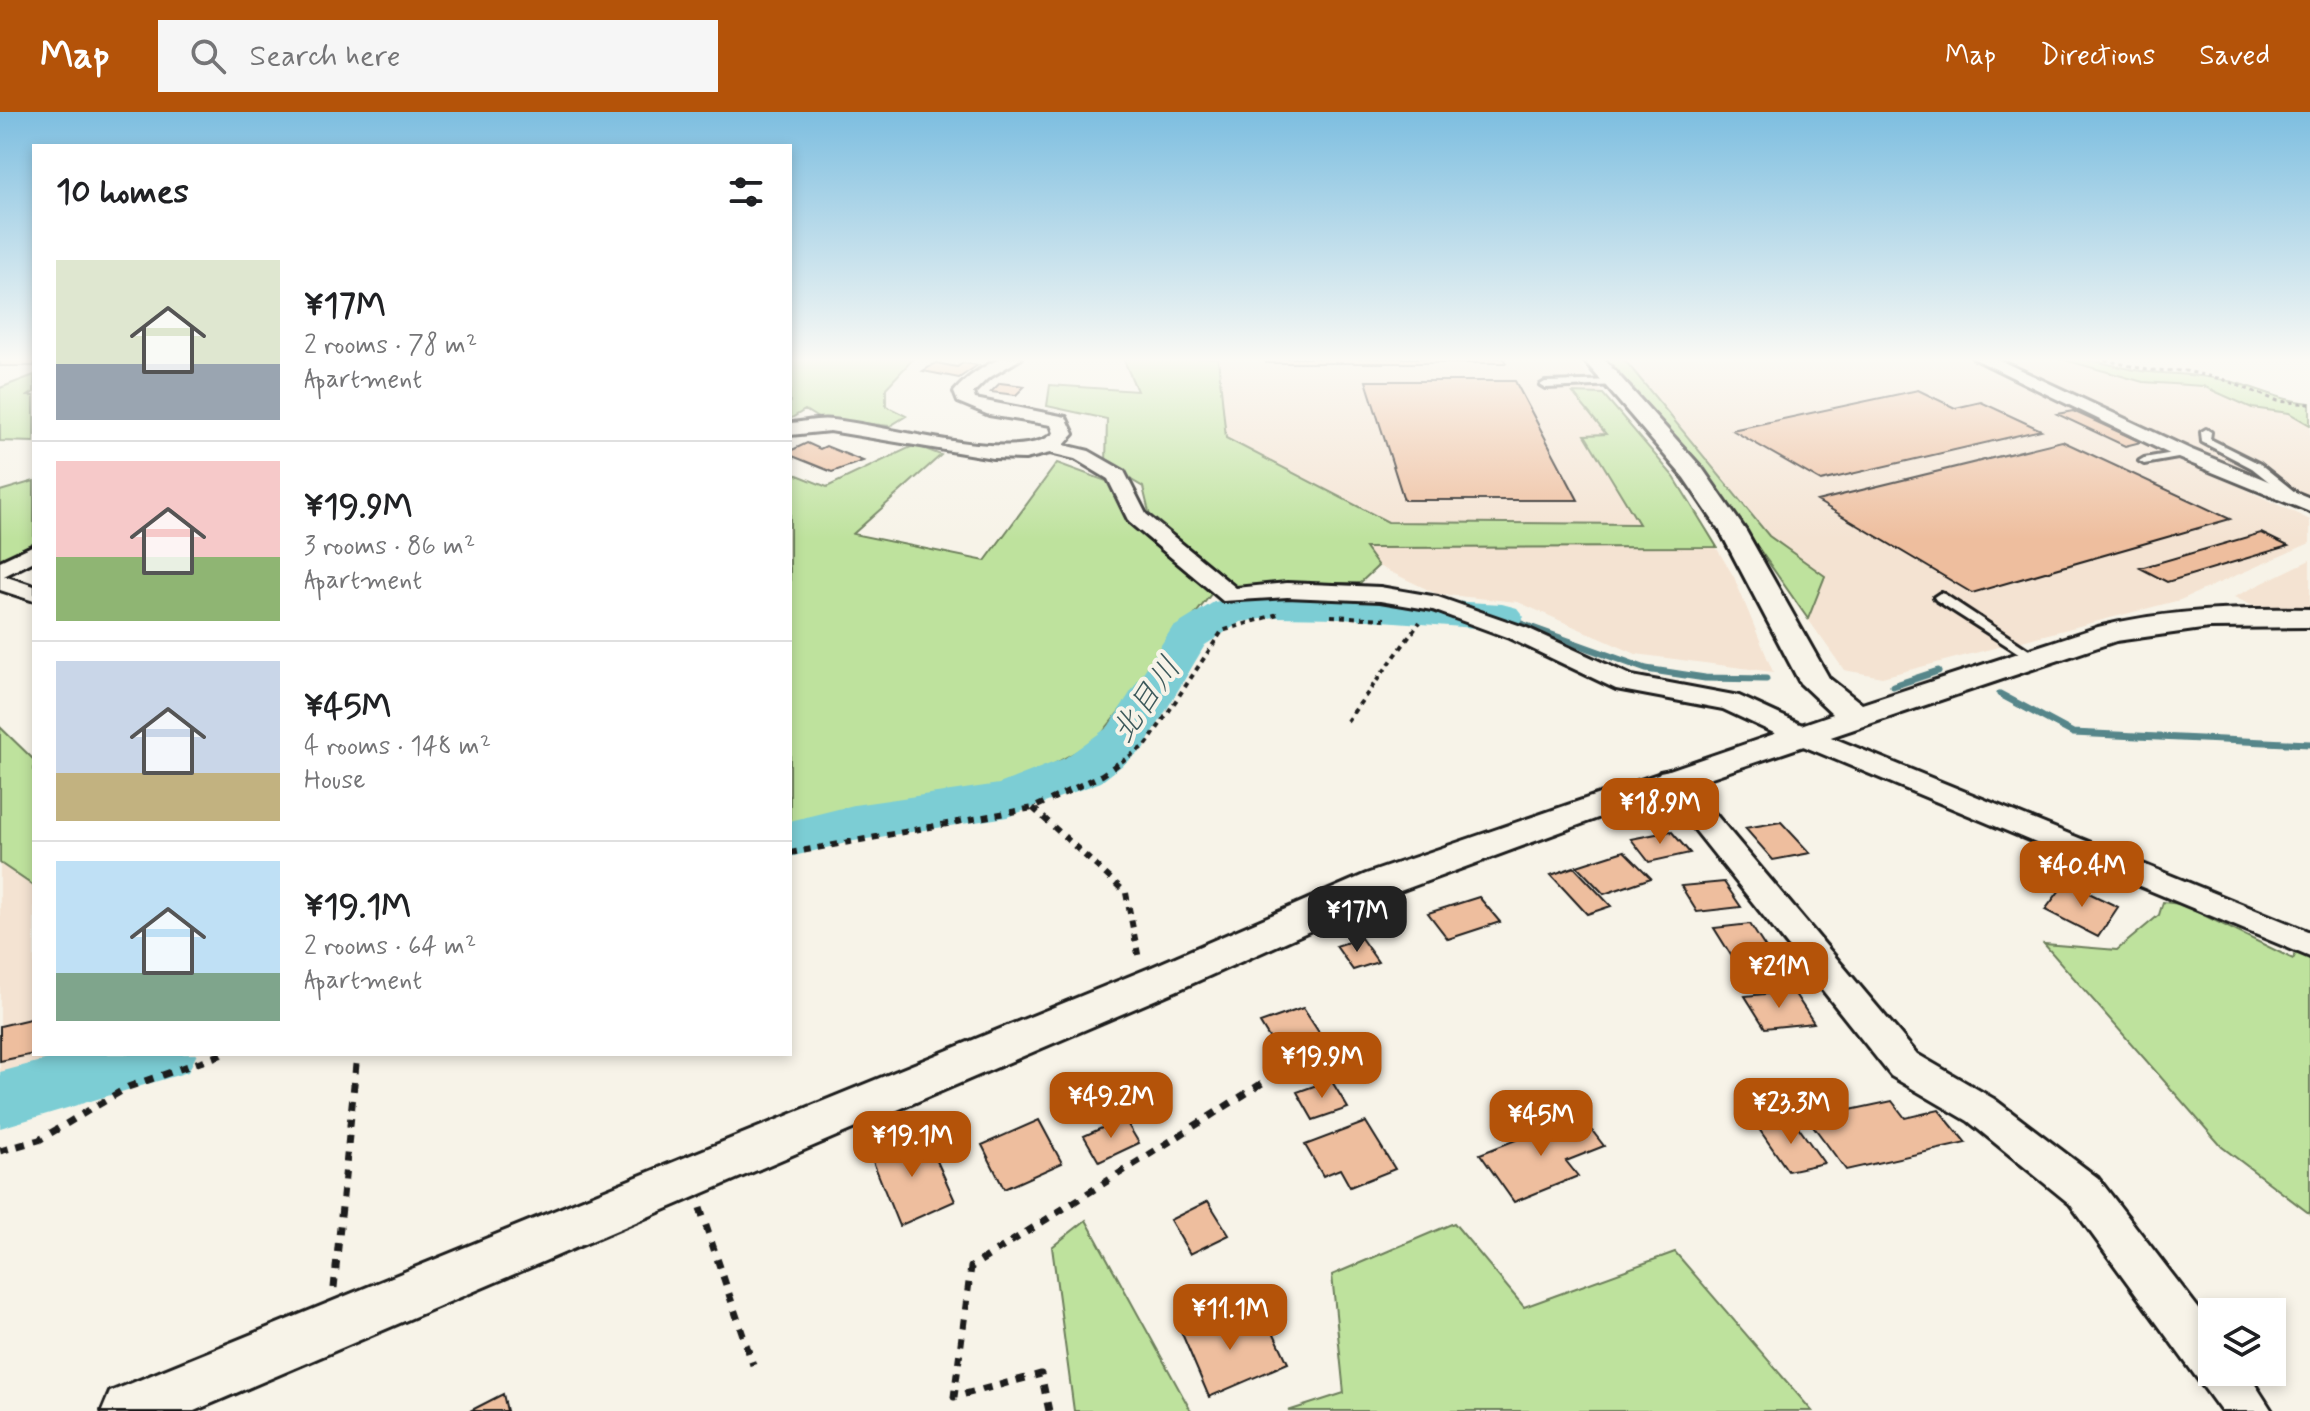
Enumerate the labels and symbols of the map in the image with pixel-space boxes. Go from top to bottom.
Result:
water label: 北目川 [1102,649,1191,752]
pin: ¥18.9M [1595,778,1725,846]
pin: ¥40.4M [2017,841,2147,909]
pin: ¥17M [1310,886,1404,954]
pin: ¥21M [1732,942,1826,1010]
pin: ¥19.9M [1257,1032,1387,1100]
pin: ¥49.2M [1046,1072,1176,1140]
pin: ¥23.3M [1726,1078,1856,1146]
pin: ¥45M [1494,1090,1588,1158]
pin: ¥19.1M [847,1111,977,1179]
pin: ¥11.1M [1165,1284,1295,1352]

